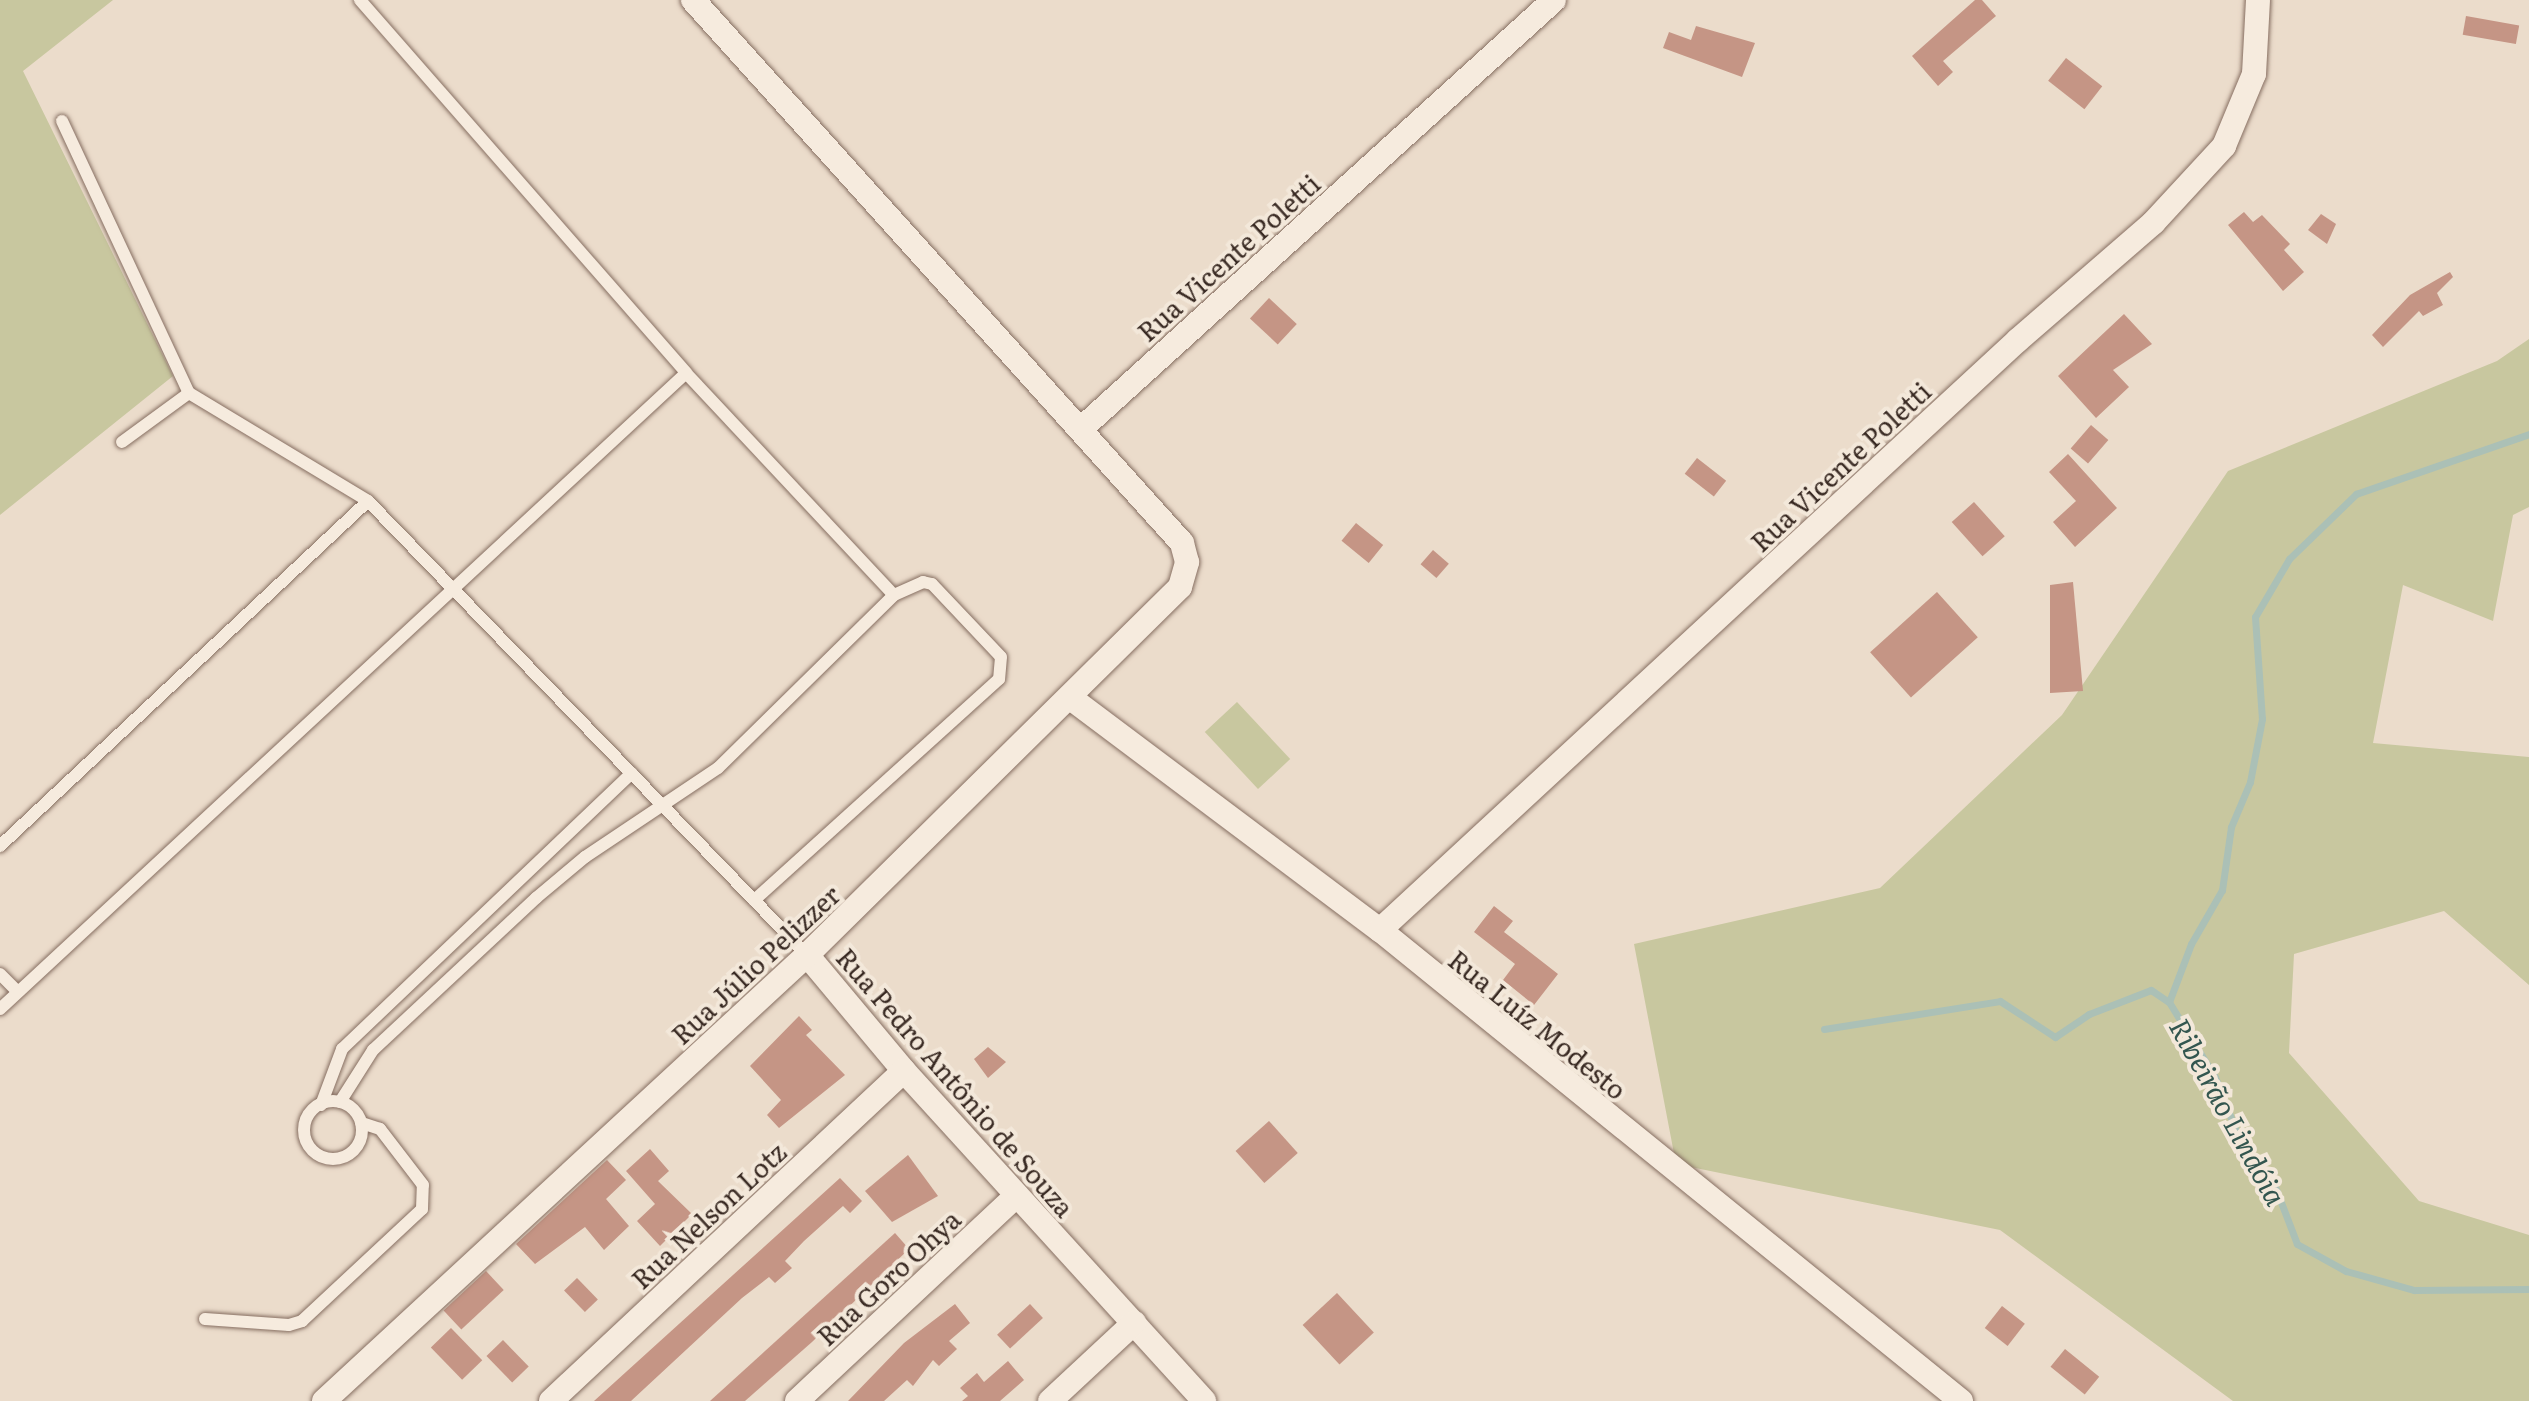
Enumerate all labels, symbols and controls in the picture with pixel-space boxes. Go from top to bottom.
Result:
street label: Rua Vicente Poletti [1131,167,1325,347]
street label: Rua Vicente Poletti [1744,375,1936,557]
street label: Rua Júlio Pelizzer [665,878,845,1050]
street label: Rua Pedro Antônio de Souza [831,941,1081,1223]
street label: Rua Luíz Modesto [1443,943,1633,1105]
water label: Ribeirão Lindóia [2164,1012,2294,1210]
street label: Rua Nelson Lotz [624,1136,792,1294]
street label: Rua Goro Ohya [810,1203,966,1351]

